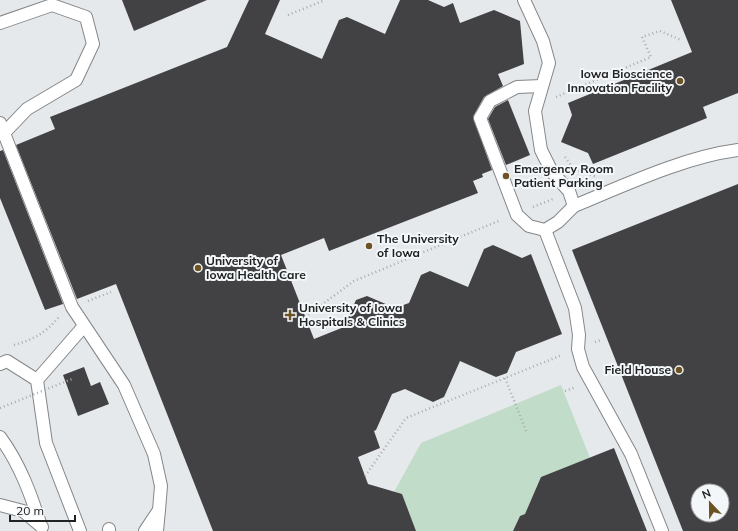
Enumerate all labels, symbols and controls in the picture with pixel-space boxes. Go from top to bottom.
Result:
place label: Iowa Bioscience Innovation Facility [567,66,672,95]
marker: Iowa Bioscience Innovation Facility [675,76,685,86]
place label: Emergency Room Patient Parking [514,161,614,190]
marker: Emergency Room Patient Parking [501,171,511,181]
place label: The University of Iowa [377,231,459,260]
marker: The University of Iowa [364,241,374,251]
place label: University of Iowa Health Care [206,253,306,282]
marker: University of Iowa Health Care [193,263,203,273]
place label: University of Iowa Hospitals & Clinics [299,300,405,329]
marker: University of Iowa Hospitals & Clinics [284,309,296,321]
place label: Field House [604,362,671,377]
marker: Field House [674,365,684,375]
north arrow [690,483,730,523]
text: N [700,486,713,502]
scale bar [10,497,75,523]
text: 20 m [16,503,44,518]

